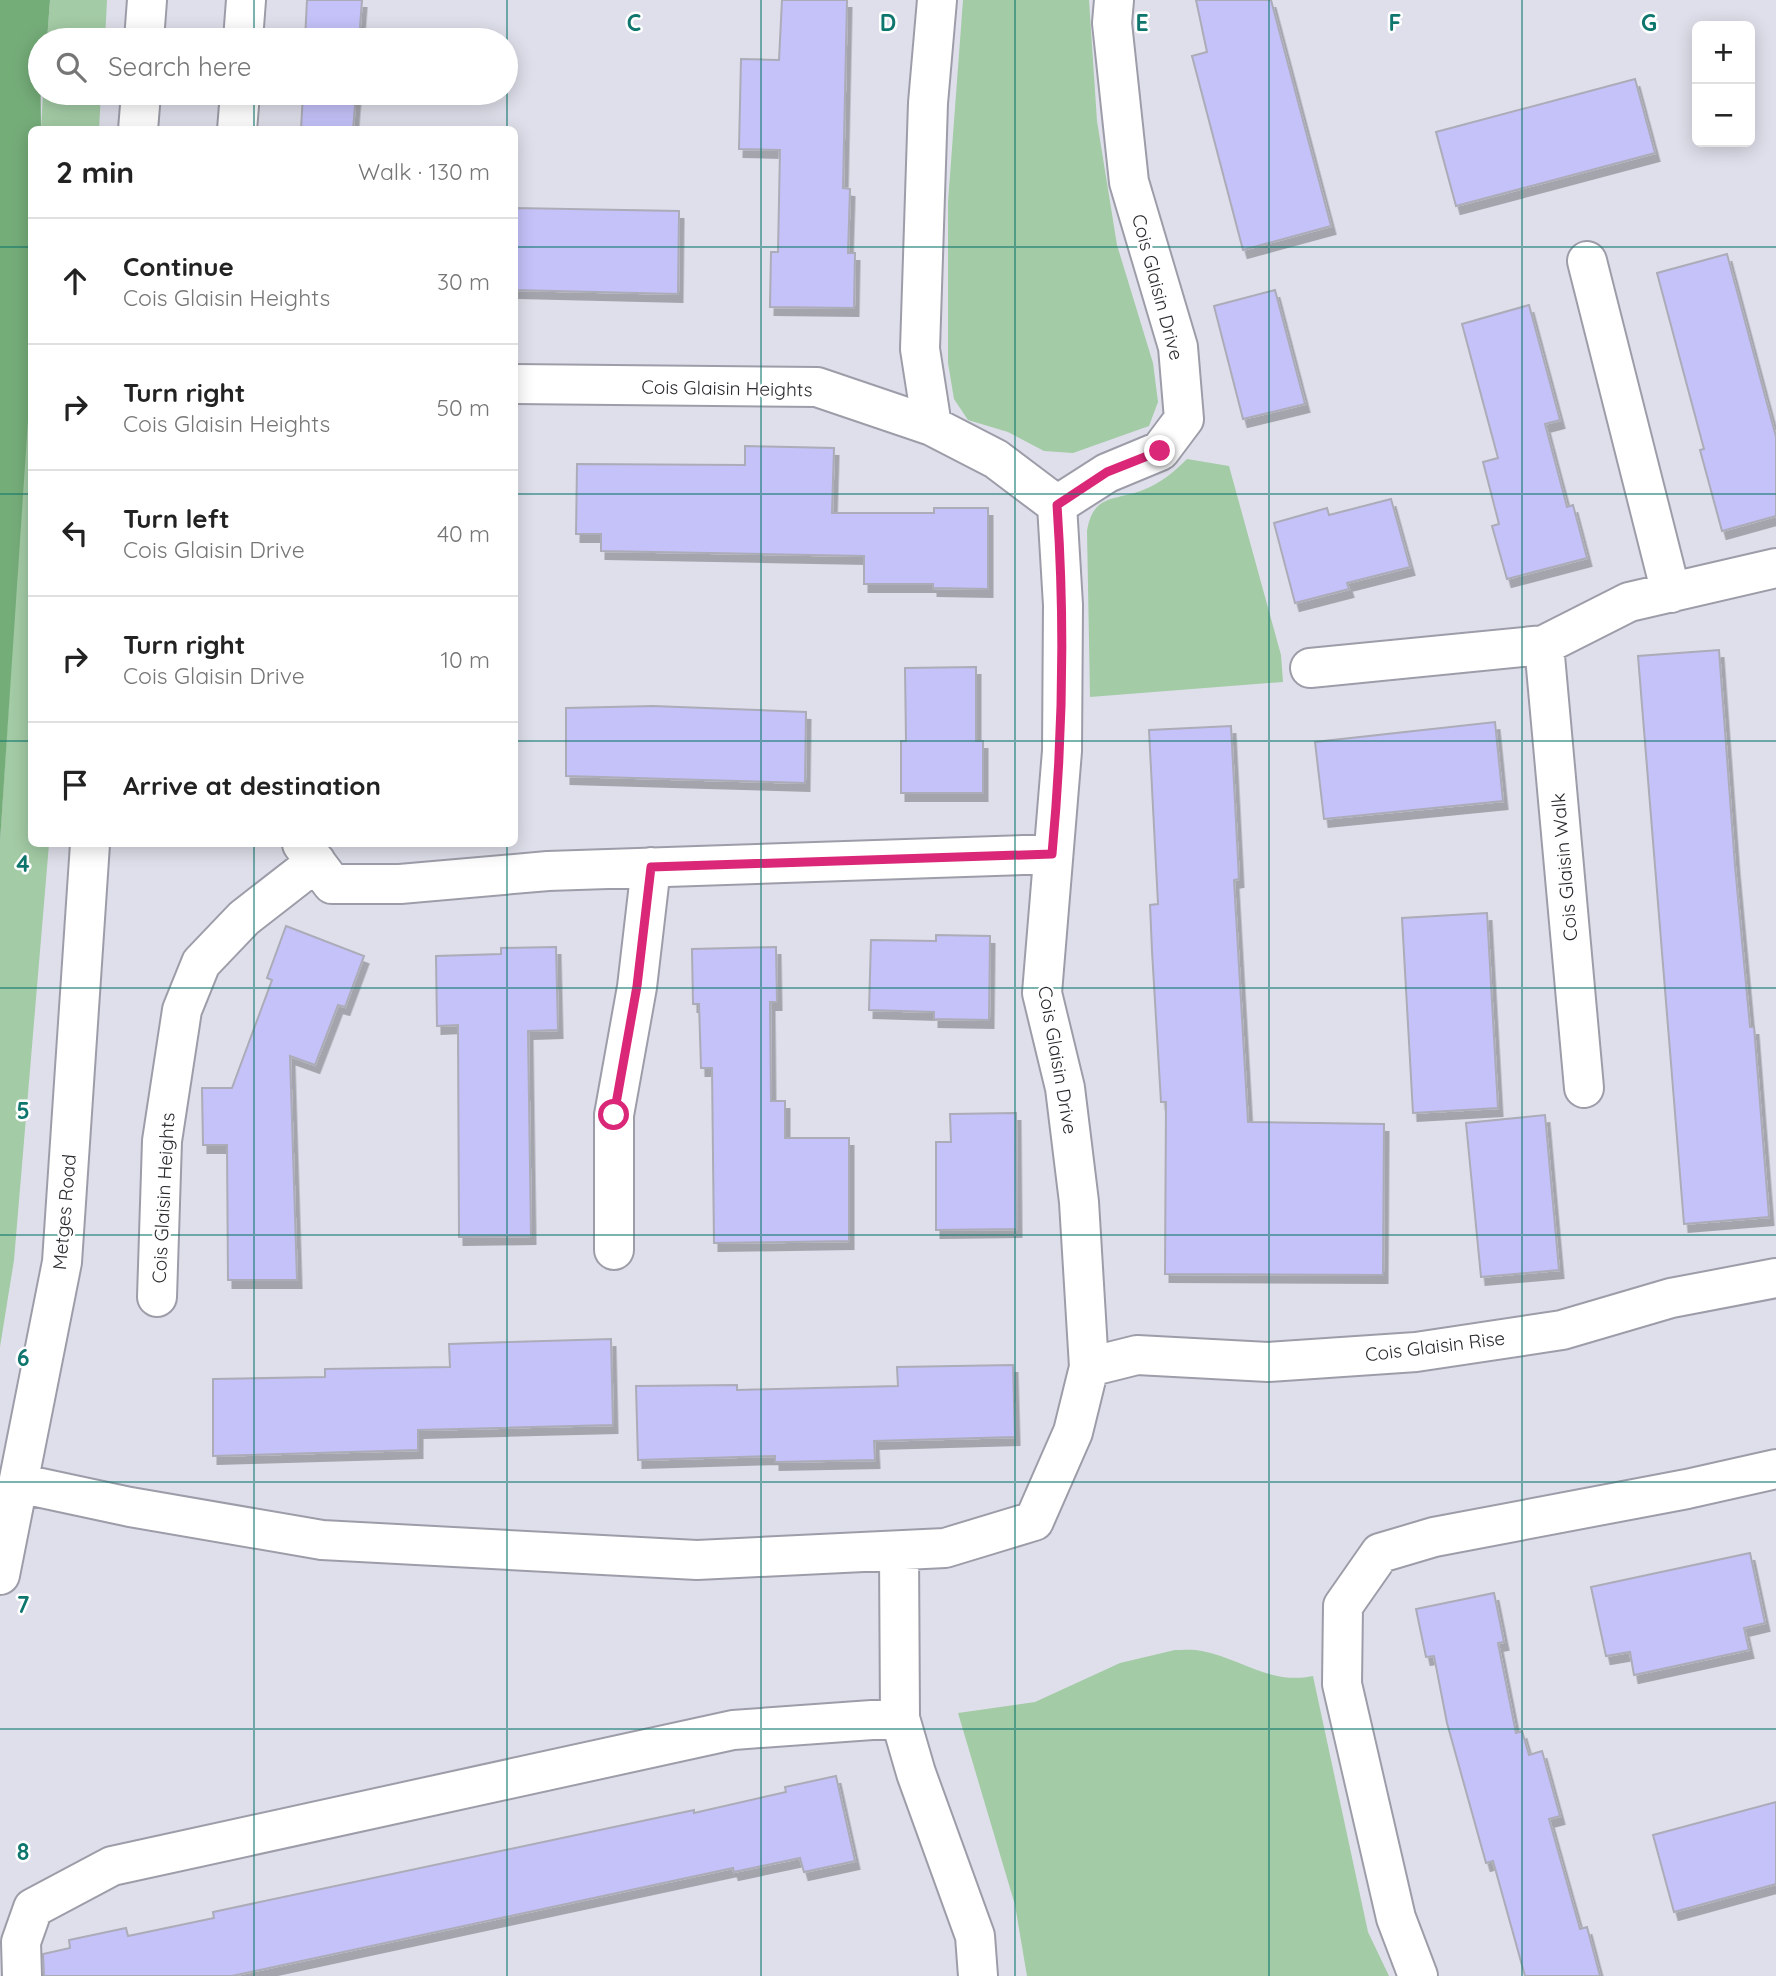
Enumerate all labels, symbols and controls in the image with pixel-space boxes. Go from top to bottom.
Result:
text: C [627,8,641,37]
text: D [880,8,896,37]
text: E [1135,8,1149,37]
text: F [1389,8,1401,37]
text: G [1641,8,1657,37]
map controls [1692,21,1755,147]
button: + [1692,21,1755,84]
search box [28,28,518,105]
icon: search [52,48,90,86]
text: Search here [108,50,252,83]
button: − [1692,84,1755,147]
text: 2 min [56,153,134,191]
text: Walk · 130 m [358,157,490,186]
street label: Cois Glaisin Drive [1127,211,1189,363]
text: Continue [123,250,234,283]
icon: ahead [56,262,94,300]
text: 30 m [437,267,490,296]
text: Cois Glaisin Heights [123,283,330,312]
street label: Cois Glaisin Heights [641,375,813,401]
text: Turn right [123,376,245,409]
icon: right [56,388,94,426]
text: 50 m [437,393,490,422]
text: Cois Glaisin Heights [123,409,330,438]
route end [1144,435,1175,466]
text: Turn left [123,502,230,535]
icon: left [56,514,94,552]
text: 40 m [437,519,490,548]
text: Cois Glaisin Drive [123,535,305,564]
text: Turn right [123,628,245,661]
icon: right [56,640,94,678]
text: 10 m [441,645,490,674]
text: Cois Glaisin Drive [123,661,305,690]
icon: arrive [56,766,94,804]
text: Arrive at destination [123,769,381,802]
street label: Cois Glaisin Walk [1546,792,1582,942]
text: 4 [16,849,30,878]
street label: Cois Glaisin Drive [1033,984,1083,1136]
text: 5 [16,1096,30,1125]
route start [598,1099,629,1130]
street label: Cois Glaisin Heights [147,1112,179,1284]
street label: Metges Road [47,1153,81,1271]
street label: Cois Glaisin Rise [1364,1326,1506,1366]
text: 6 [17,1343,29,1372]
text: 7 [17,1590,30,1619]
text: 8 [17,1837,29,1866]

